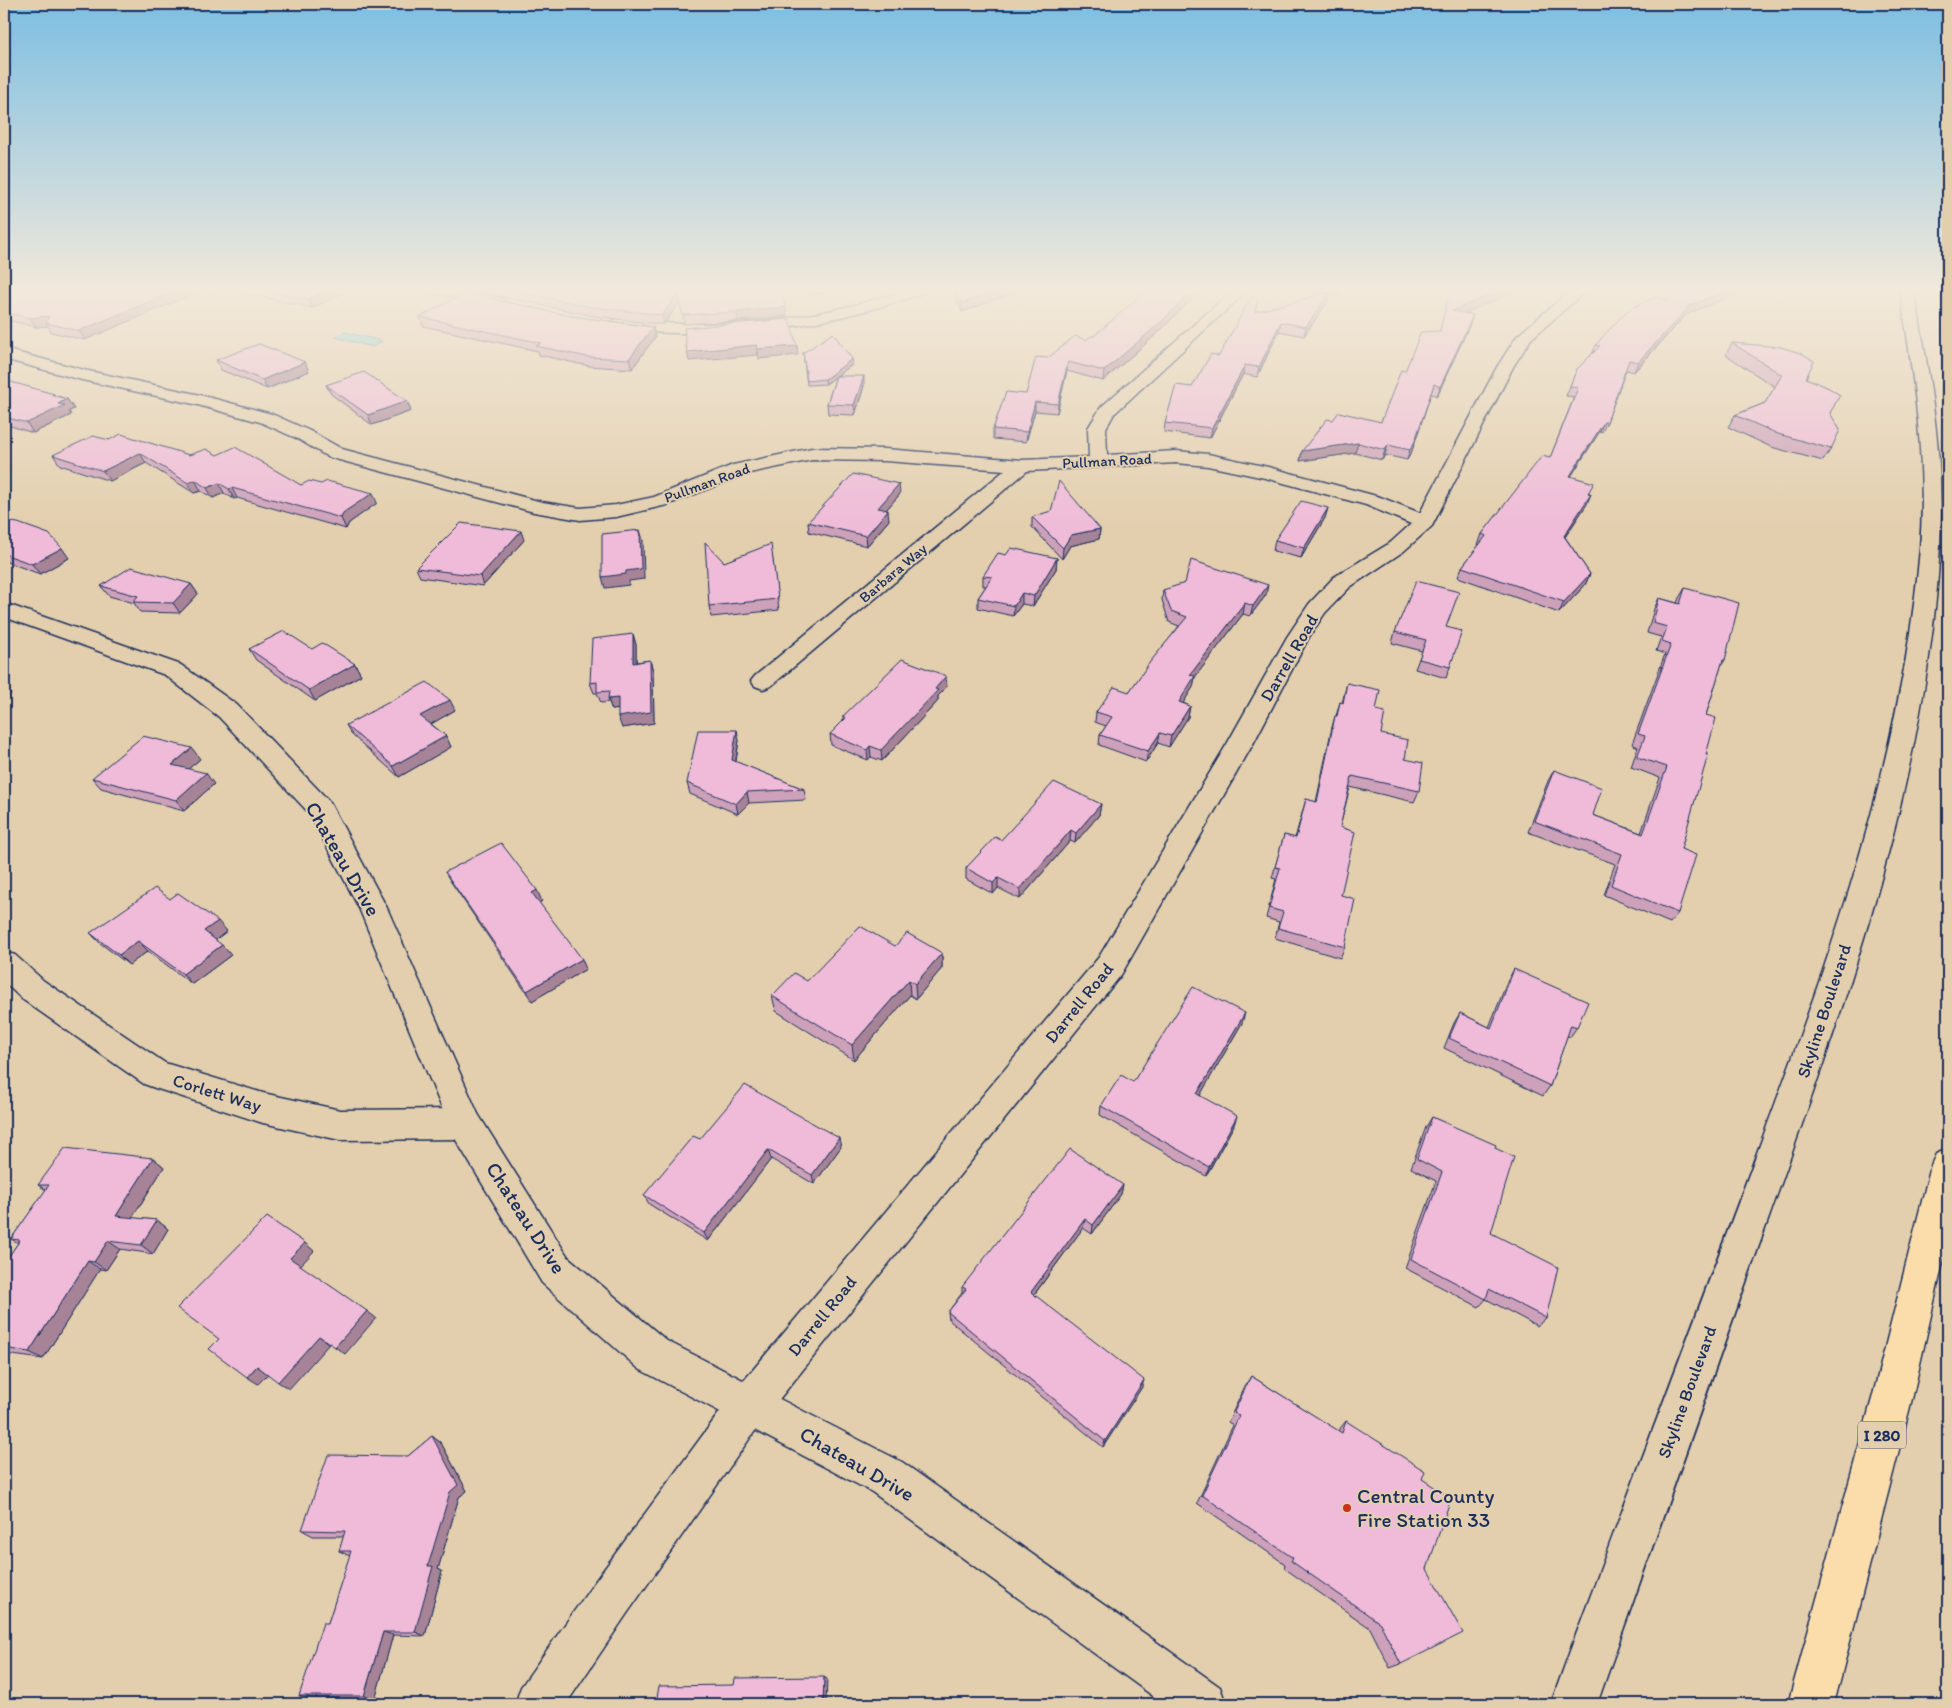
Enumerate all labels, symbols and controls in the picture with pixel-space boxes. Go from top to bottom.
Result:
street label: Pullman Road [1062,450,1152,472]
street label: Pullman Road [662,459,752,507]
street label: Barbara Way [856,540,930,606]
street label: Darrell Road [1255,610,1323,706]
street label: Chateau Drive [301,797,386,921]
street label: Skyline Boulevard [1792,941,1856,1081]
street label: Darrell Road [1040,958,1118,1048]
street label: Corlett Way [170,1069,265,1117]
street label: Chateau Drive [481,1157,572,1278]
street label: Darrell Road [783,1271,861,1361]
street label: Skyline Boulevard [1653,1323,1721,1461]
street label: Chateau Drive [795,1421,919,1506]
road number: I 280 [1858,1422,1906,1448]
place label: Central County Fire Station 33 [1357,1483,1494,1532]
marker: Central County Fire Station 33 [1341,1502,1353,1514]

